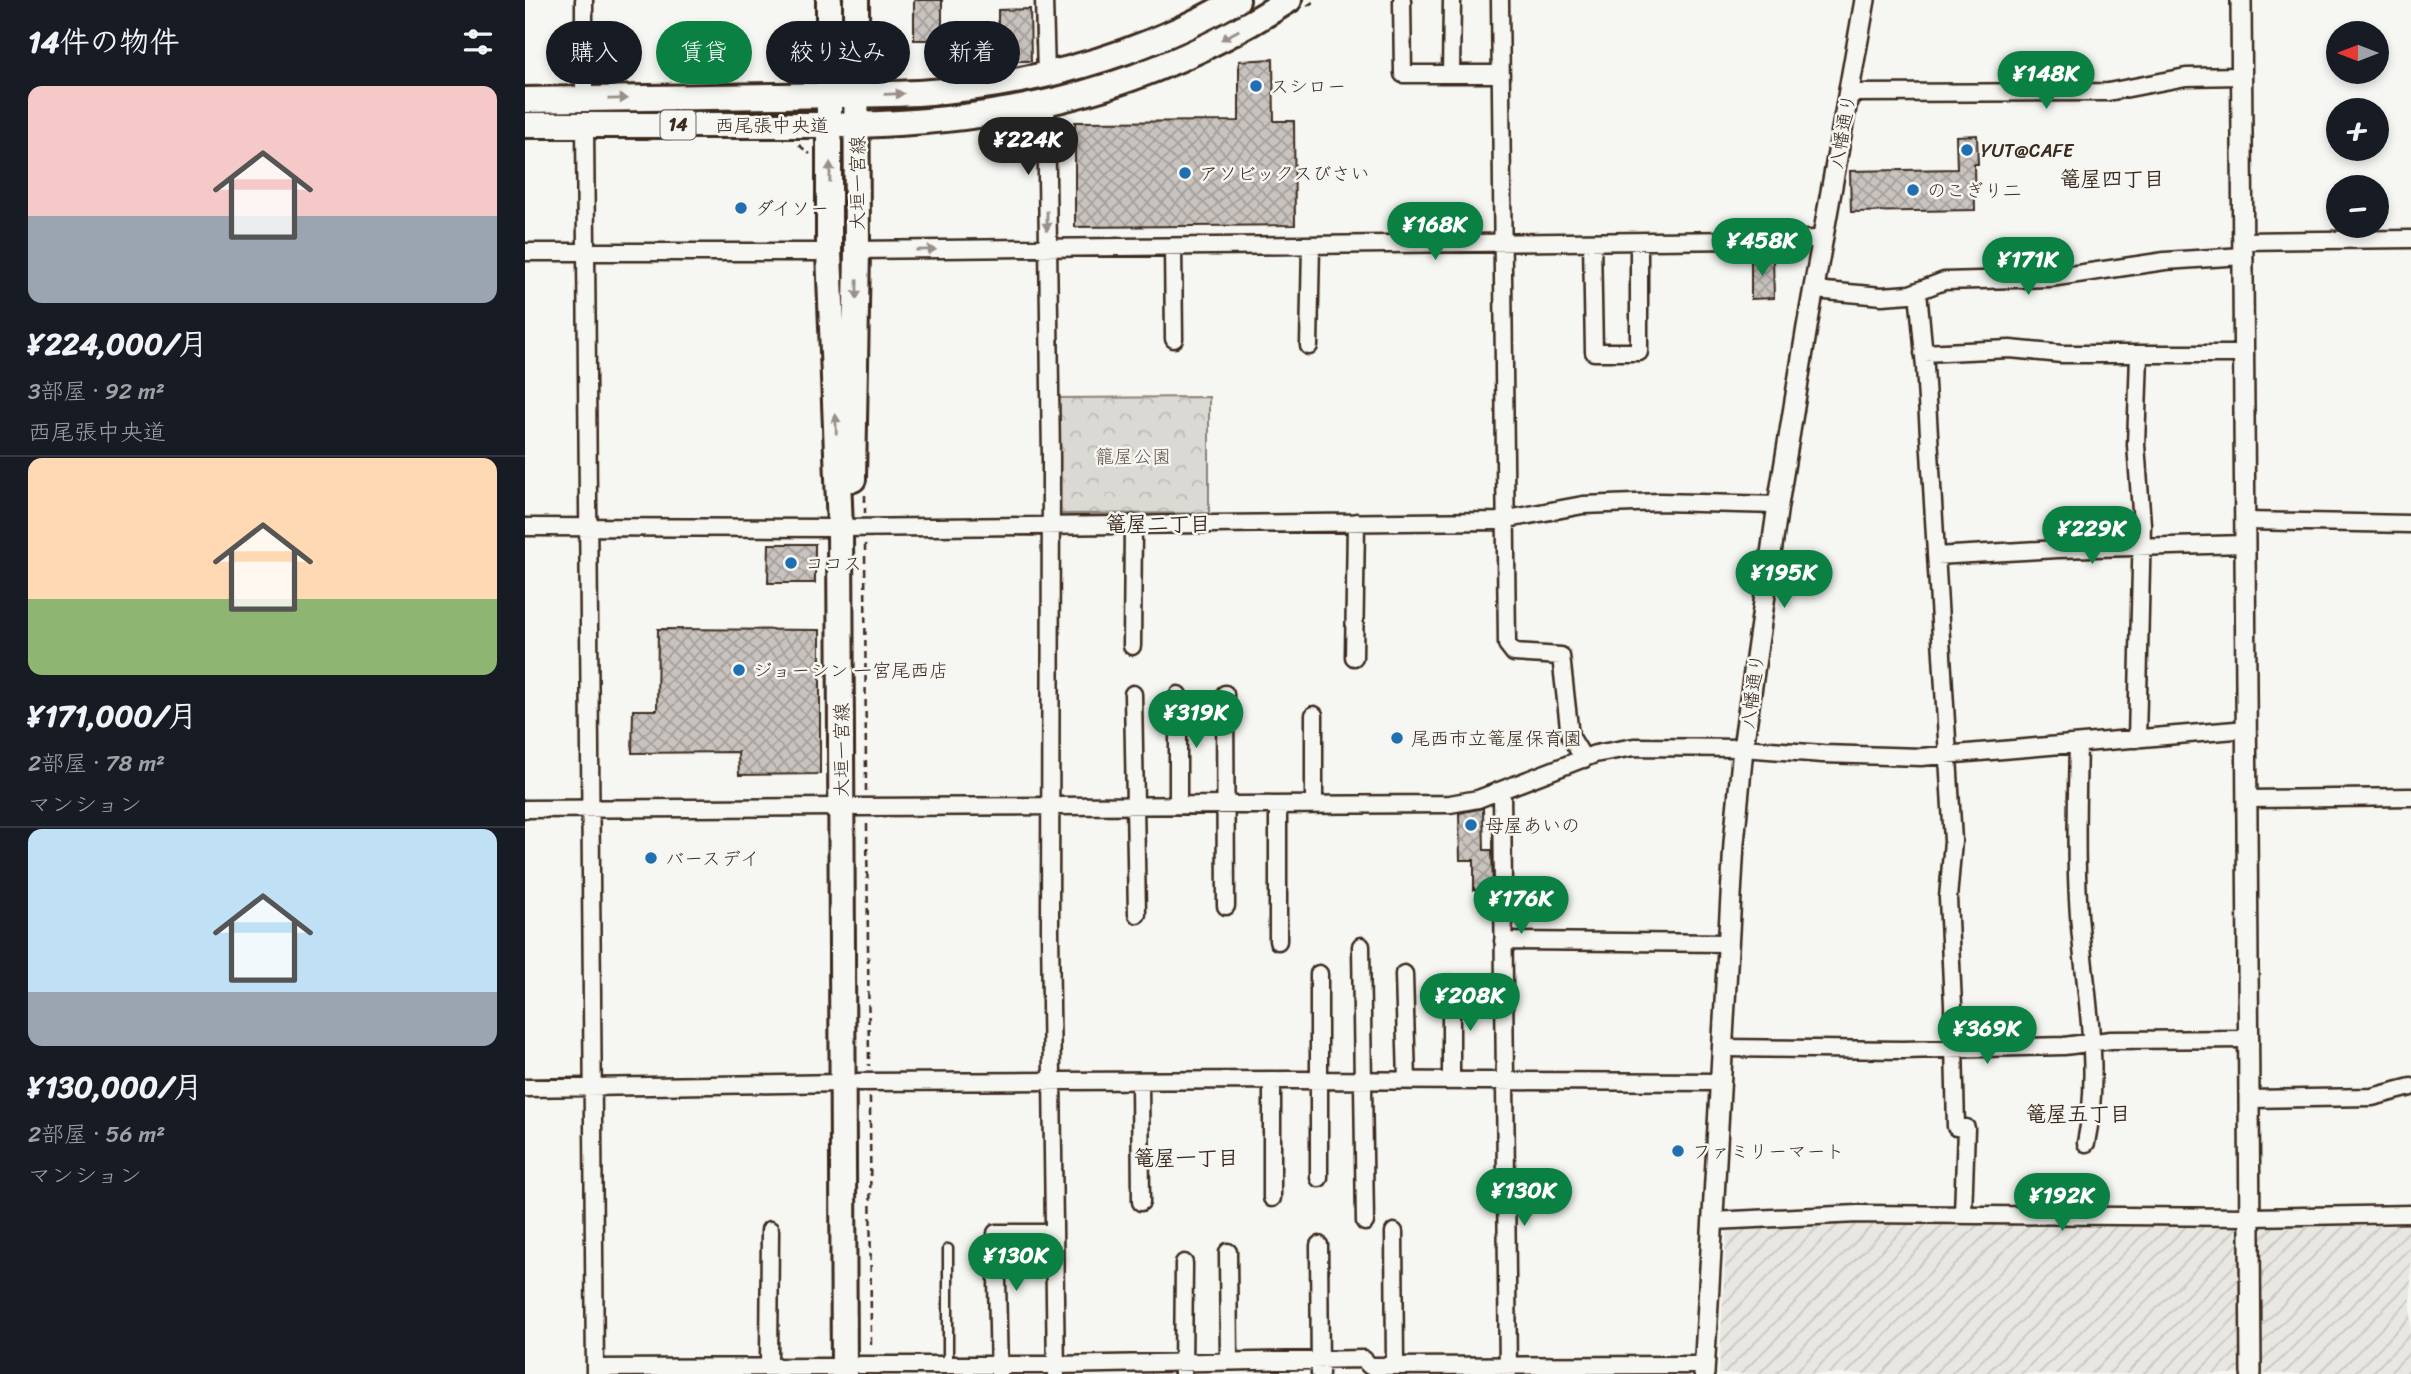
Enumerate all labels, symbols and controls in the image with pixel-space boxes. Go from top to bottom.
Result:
text: 14件の物件 [28,15,180,69]
chip: 購入 [546,21,642,84]
chip: 賃貸 [656,21,752,84]
chip: 絞り込み [766,21,910,84]
chip: 新着 [924,21,1020,84]
north arrow [2326,21,2389,84]
map controls [2326,21,2389,238]
icon: filters [459,23,497,61]
one-way arrow [1221,29,1240,41]
pin: ¥148K [1997,52,2095,111]
text: ¥148K [2014,53,2078,94]
place label: スシロー [1270,70,1346,103]
marker: スシロー [1248,78,1264,94]
one-way arrow [883,88,905,99]
street label: 八幡通り [1820,91,1865,171]
one-way arrow [607,93,629,104]
button: + [2326,98,2389,161]
street label: 西尾張中央道 [715,109,829,142]
road number: 14 [661,110,695,140]
pin: ¥224K [979,118,1077,177]
text: ¥224K [994,119,1062,160]
icon: home [200,132,326,258]
place label: YUT@CAFE [1981,134,2075,167]
street label: 大垣一宮線 [841,135,874,231]
marker: YUT@CAFE [1959,142,1975,158]
place label: アソビックスびさい [1199,157,1370,190]
district label: 篭屋四丁目 [2060,160,2165,198]
one-way arrow [824,161,836,183]
marker: アソビックスびさい [1177,165,1193,181]
place label: のこぎり二 [1927,174,2022,207]
button: − [2326,175,2389,238]
marker: のこぎり二 [1905,182,1921,198]
place label: ダイソー [755,192,829,225]
marker: ダイソー [733,200,749,216]
pin: ¥168K [1386,202,1484,262]
text: ¥168K [1403,204,1467,245]
one-way arrow [1041,211,1053,233]
pin: ¥458K [1713,218,1811,278]
text: ¥458K [1727,220,1797,261]
pin: ¥171K [1979,238,2077,297]
text: ¥171K [1998,239,2058,280]
one-way arrow [915,244,937,256]
one-way arrow [851,278,862,300]
text: ¥224,000/月 [28,317,208,371]
text: 3部屋 · 92 m² [28,371,165,412]
text: 西尾張中央道 [28,412,166,453]
one-way arrow [831,413,842,435]
park label: 籠屋公園 [1095,440,1171,473]
icon: home [200,504,326,630]
district label: 篭屋二丁目 [1106,505,1211,543]
pin: ¥229K [2043,506,2141,566]
text: ¥229K [2058,508,2126,549]
place label: ココス [805,547,862,580]
pin: ¥195K [1735,550,1833,610]
text: ¥195K [1752,552,1816,593]
marker: ココス [783,555,799,571]
street label: 八幡通り [1731,651,1774,731]
place label: ジョーシン 一宮尾西店 [753,654,948,687]
marker: ジョーシン 一宮尾西店 [731,662,747,678]
text: ¥171,000/月 [28,689,197,743]
pin: ¥319K [1147,690,1245,750]
text: ¥319K [1164,692,1228,733]
street label: 大垣一宮線 [825,702,858,798]
place label: 尾西市立篭屋保育園 [1411,722,1582,755]
marker: 尾西市立篭屋保育園 [1389,730,1405,746]
text: 2部屋 · 78 m² [28,743,165,784]
text: マンション [28,784,142,825]
place label: 母屋あいの [1485,809,1580,842]
marker: 母屋あいの [1463,817,1479,833]
place label: バースデイ [665,842,759,875]
marker: バースデイ [643,850,659,866]
icon: home [200,875,326,1001]
pin: ¥176K [1472,876,1570,936]
text: ¥176K [1490,878,1552,919]
pin: ¥208K [1421,974,1519,1033]
text: ¥208K [1436,975,1504,1016]
pin: ¥369K [1938,1006,2036,1066]
text: ¥369K [1954,1008,2020,1049]
text: ¥130,000/月 [28,1060,203,1114]
district label: 篭屋五丁目 [2026,1095,2131,1133]
text: 2部屋 · 56 m² [28,1114,165,1155]
place label: ファミリーマート [1692,1135,1844,1168]
district label: 篭屋一丁目 [1134,1139,1239,1177]
marker: ファミリーマート [1670,1143,1686,1159]
text: マンション [28,1155,142,1196]
pin: ¥130K [1475,1168,1573,1228]
text: ¥130K [1492,1170,1556,1211]
pin: ¥192K [2013,1174,2111,1233]
text: ¥192K [2030,1175,2094,1216]
pin: ¥130K [967,1234,1065,1293]
text: ¥130K [984,1235,1048,1276]

